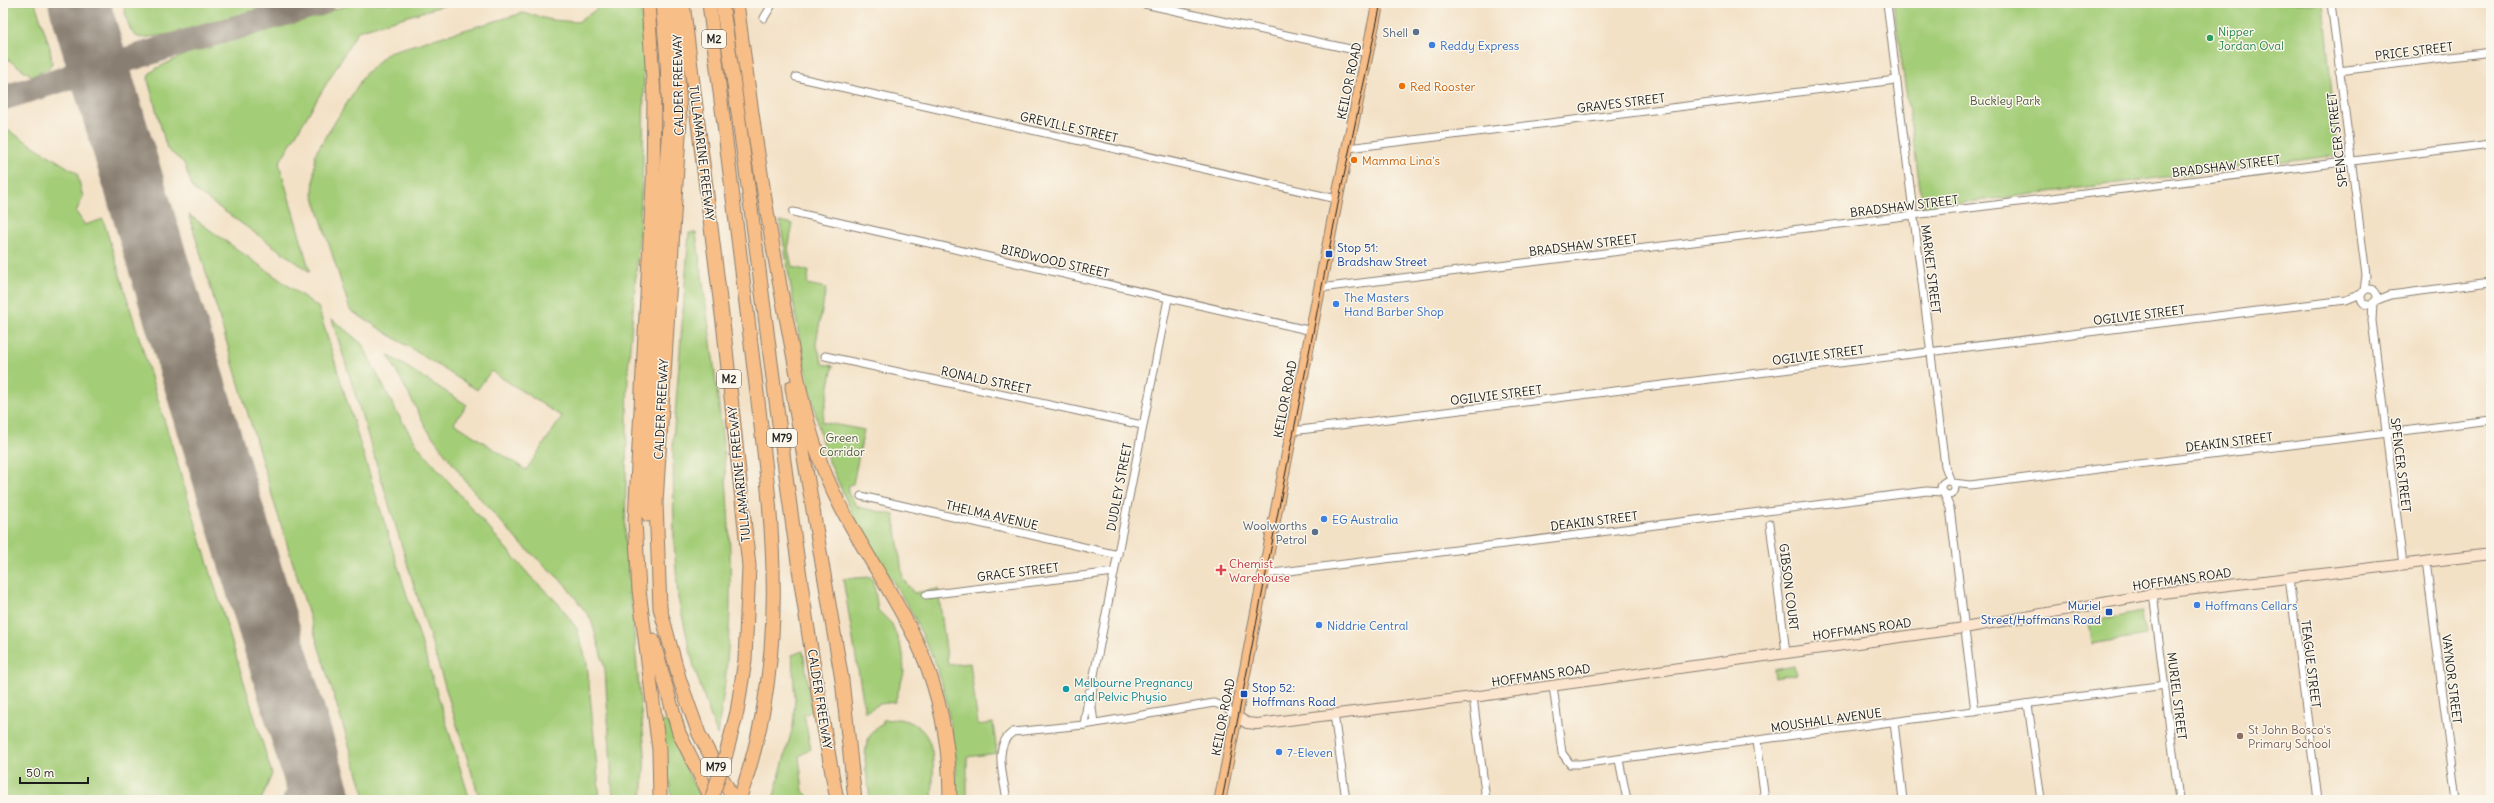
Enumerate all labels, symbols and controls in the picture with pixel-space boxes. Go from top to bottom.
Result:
place label: Nipper Jordan Oval [2218,24,2284,53]
place label: Shell [1383,25,1408,40]
marker: Shell [1411,27,1421,37]
road number: M2 [702,30,726,48]
marker: Nipper Jordan Oval [2205,33,2215,43]
street label: CALDER FREEWAY [670,34,686,136]
place label: Reddy Express [1440,38,1519,53]
street label: PRICE STREET [2374,39,2454,63]
marker: Reddy Express [1427,40,1437,50]
street label: KEILOR ROAD [1333,41,1365,121]
place label: Red Rooster [1410,79,1476,94]
marker: Red Rooster [1397,81,1407,91]
street label: TULLAMARINE FREEWAY [686,84,718,222]
street label: GRAVES STREET [1576,90,1666,116]
street label: SPENCER STREET [2324,92,2350,188]
park label: Buckley Park [1970,93,2040,108]
street label: GREVILLE STREET [1019,108,1119,146]
street label: BRADSHAW STREET [2171,152,2281,180]
place label: Mamma Lina's [1362,153,1440,168]
marker: Mamma Lina's [1349,155,1359,165]
street label: BRADSHAW STREET [1849,192,1959,220]
street label: MARKET STREET [1918,224,1944,314]
street label: BRADSHAW STREET [1528,231,1638,259]
place label: Stop 51: Bradshaw Street [1337,240,1427,269]
street label: BIRDWOOD STREET [999,241,1111,281]
marker: Stop 51: Bradshaw Street [1324,249,1334,259]
place label: The Masters Hand Barber Shop [1344,290,1444,319]
marker: The Masters Hand Barber Shop [1331,299,1341,309]
street label: OGILVIE STREET [2092,302,2186,328]
street label: OGILVIE STREET [1771,342,1865,368]
street label: CALDER FREEWAY [651,358,671,460]
street label: KEILOR ROAD [1270,359,1300,439]
street label: RONALD STREET [940,363,1032,397]
road number: M2 [717,370,741,388]
street label: OGILVIE STREET [1449,382,1543,408]
street label: TULLAMARINE FREEWAY [724,405,754,543]
street label: SPENCER STREET [2388,417,2414,513]
road number: M79 [767,429,797,447]
street label: DEAKIN STREET [2184,429,2274,455]
park label: Green Corridor [819,430,865,459]
street label: DUDLEY STREET [1103,442,1135,532]
street label: THELMA AVENUE [944,497,1040,533]
street label: DEAKIN STREET [1549,508,1639,534]
place label: EG Australia [1332,512,1399,527]
marker: EG Australia [1319,514,1329,524]
place label: Woolworths Petrol [1243,518,1307,547]
marker: Woolworths Petrol [1310,527,1320,537]
street label: GIBSON COURT [1776,543,1802,631]
place label: Chemist Warehouse [1229,556,1290,585]
street label: GRACE STREET [976,560,1060,584]
marker: Chemist Warehouse [1216,565,1226,575]
street label: HOFFMANS ROAD [2132,565,2232,593]
place label: Muriel Street/Hoffmans Road [1981,598,2101,627]
place label: Hoffmans Cellars [2205,598,2297,613]
marker: Hoffmans Cellars [2192,600,2202,610]
marker: Muriel Street/Hoffmans Road [2104,607,2114,617]
street label: HOFFMANS ROAD [1812,615,1912,643]
place label: Niddrie Central [1327,618,1408,633]
street label: TEAGUE STREET [2298,619,2324,709]
marker: Niddrie Central [1314,620,1324,630]
street label: VAYNOR STREET [2439,633,2465,725]
street label: CALDER FREEWAY [805,648,835,750]
street label: MURIEL STREET [2164,651,2190,741]
street label: HOFFMANS ROAD [1491,661,1591,689]
place label: Melbourne Pregnancy and Pelvic Physio [1074,675,1193,704]
street label: KEILOR ROAD [1208,677,1238,757]
place label: Stop 52: Hoffmans Road [1252,680,1336,709]
marker: Melbourne Pregnancy and Pelvic Physio [1061,684,1071,694]
marker: Stop 52: Hoffmans Road [1239,689,1249,699]
street label: MOUSHALL AVENUE [1770,705,1882,735]
place label: St John Bosco's Primary School [2248,722,2331,751]
marker: St John Bosco's Primary School [2235,731,2245,741]
place label: 7-Eleven [1287,745,1333,760]
marker: 7-Eleven [1274,747,1284,757]
road number: M79 [701,758,731,776]
scale bar [20,759,88,785]
text: 50 m [26,765,55,780]

